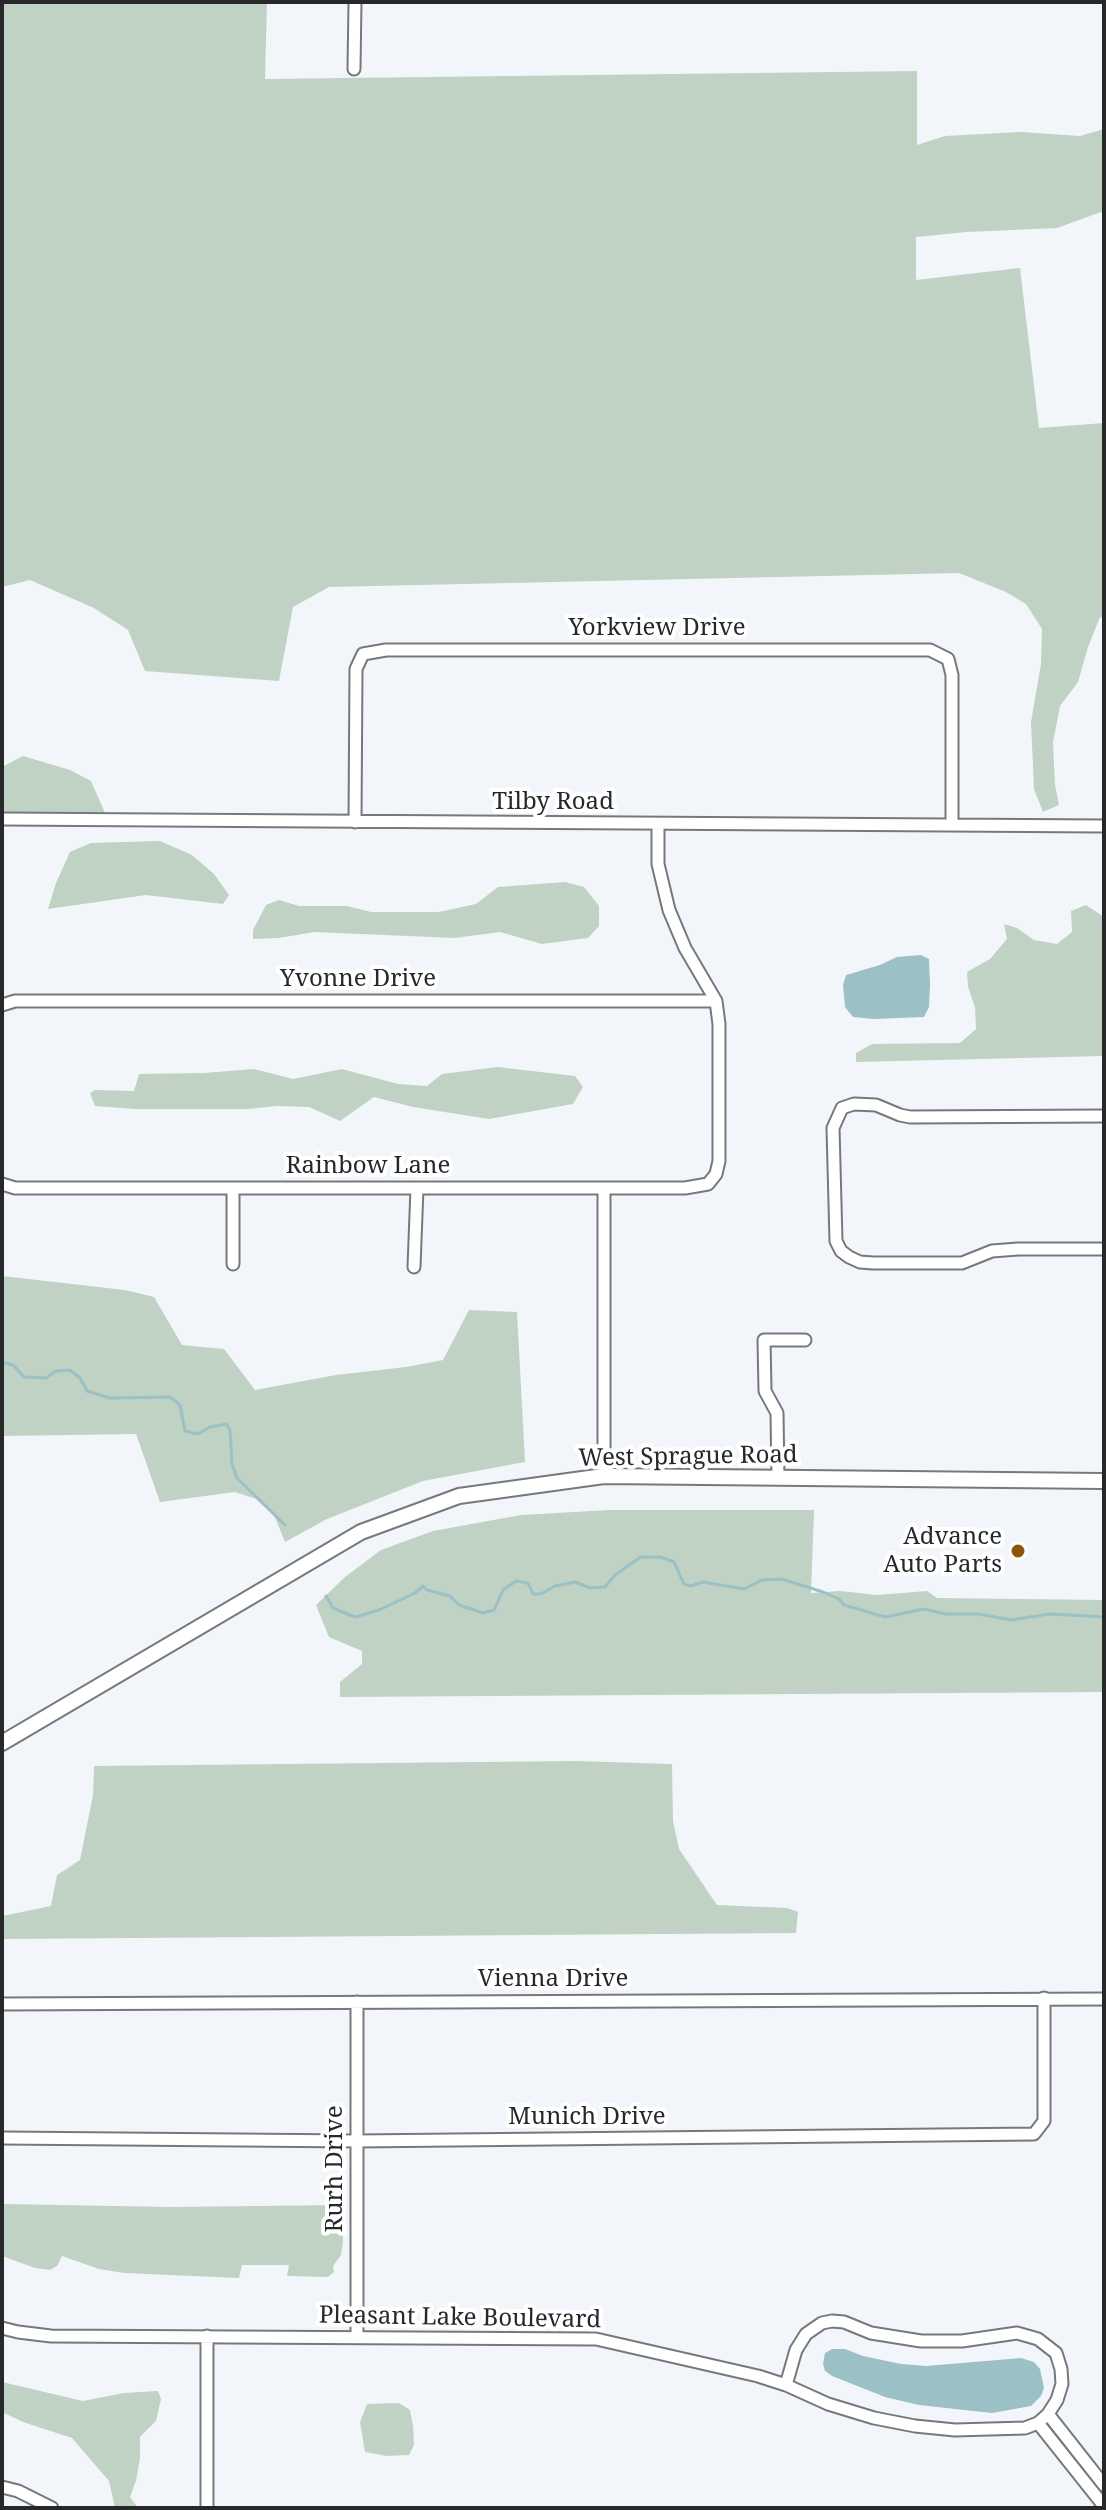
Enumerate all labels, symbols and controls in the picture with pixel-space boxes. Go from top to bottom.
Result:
street label: Yorkview Drive [568,614,746,642]
street label: Tilby Road [492,788,614,816]
street label: Yvonne Drive [280,965,436,993]
street label: Rainbow Lane [286,1152,450,1180]
street label: West Sprague Road [578,1441,798,1473]
place label: Advance Auto Parts [883,1523,1002,1579]
marker: Advance Auto Parts [1009,1542,1027,1560]
street label: Vienna Drive [478,1965,628,1993]
street label: Munich Drive [508,2103,666,2131]
street label: Rurh Drive [321,2106,349,2232]
street label: Pleasant Lake Boulevard [319,2301,601,2335]

